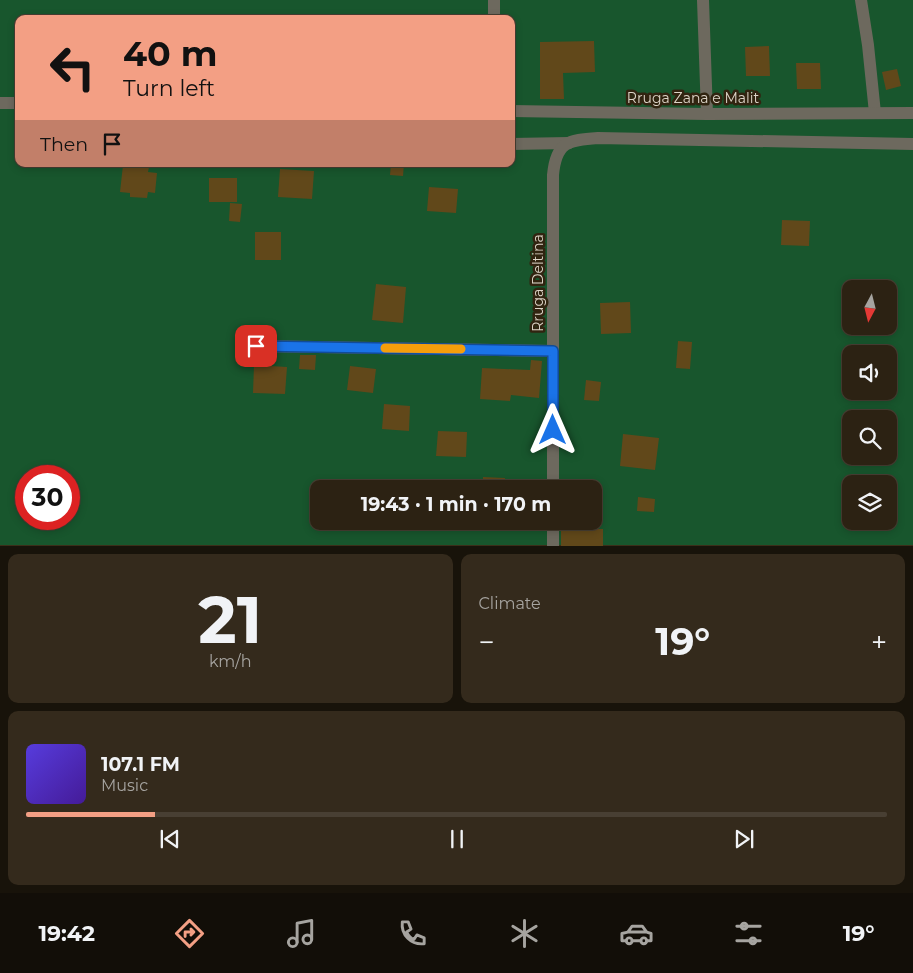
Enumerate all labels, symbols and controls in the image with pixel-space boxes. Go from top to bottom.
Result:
text: 40 m [123,32,218,75]
icon: left [40,35,105,100]
text: Turn left [123,75,215,102]
street label: Rruga Zana e Malit [627,89,759,107]
icon: arrive [98,130,126,158]
text: Then [40,133,88,156]
street label: Rruga Deltina [529,234,547,332]
north arrow [842,280,898,335]
map controls [842,280,897,530]
pin [235,325,277,367]
icon: arrive [242,332,270,360]
button: sound [842,345,897,400]
position arrow [526,403,578,455]
button: search [842,410,897,465]
speed limit sign: 30 [15,465,80,530]
button: layers [842,475,897,530]
text: 19:43 · 1 min · 170 m [361,493,551,516]
text: 21 [198,580,262,659]
text: Climate [479,594,541,613]
text: 19° [655,618,710,665]
text: − [479,625,495,659]
text: + [871,625,887,659]
text: km/h [209,652,252,671]
text: 107.1 FM [101,753,180,776]
text: Music [101,776,148,795]
icon: previous [156,825,184,853]
icon: pause [443,825,471,853]
icon: next [730,825,758,853]
icon: directions [172,916,207,951]
icon: music [284,916,319,951]
icon: phone [395,916,430,951]
icon: climate [507,916,542,951]
icon: car [619,916,654,951]
icon: filters [731,916,766,951]
text: 19:42 [38,920,95,947]
text: 19° [843,920,874,947]

